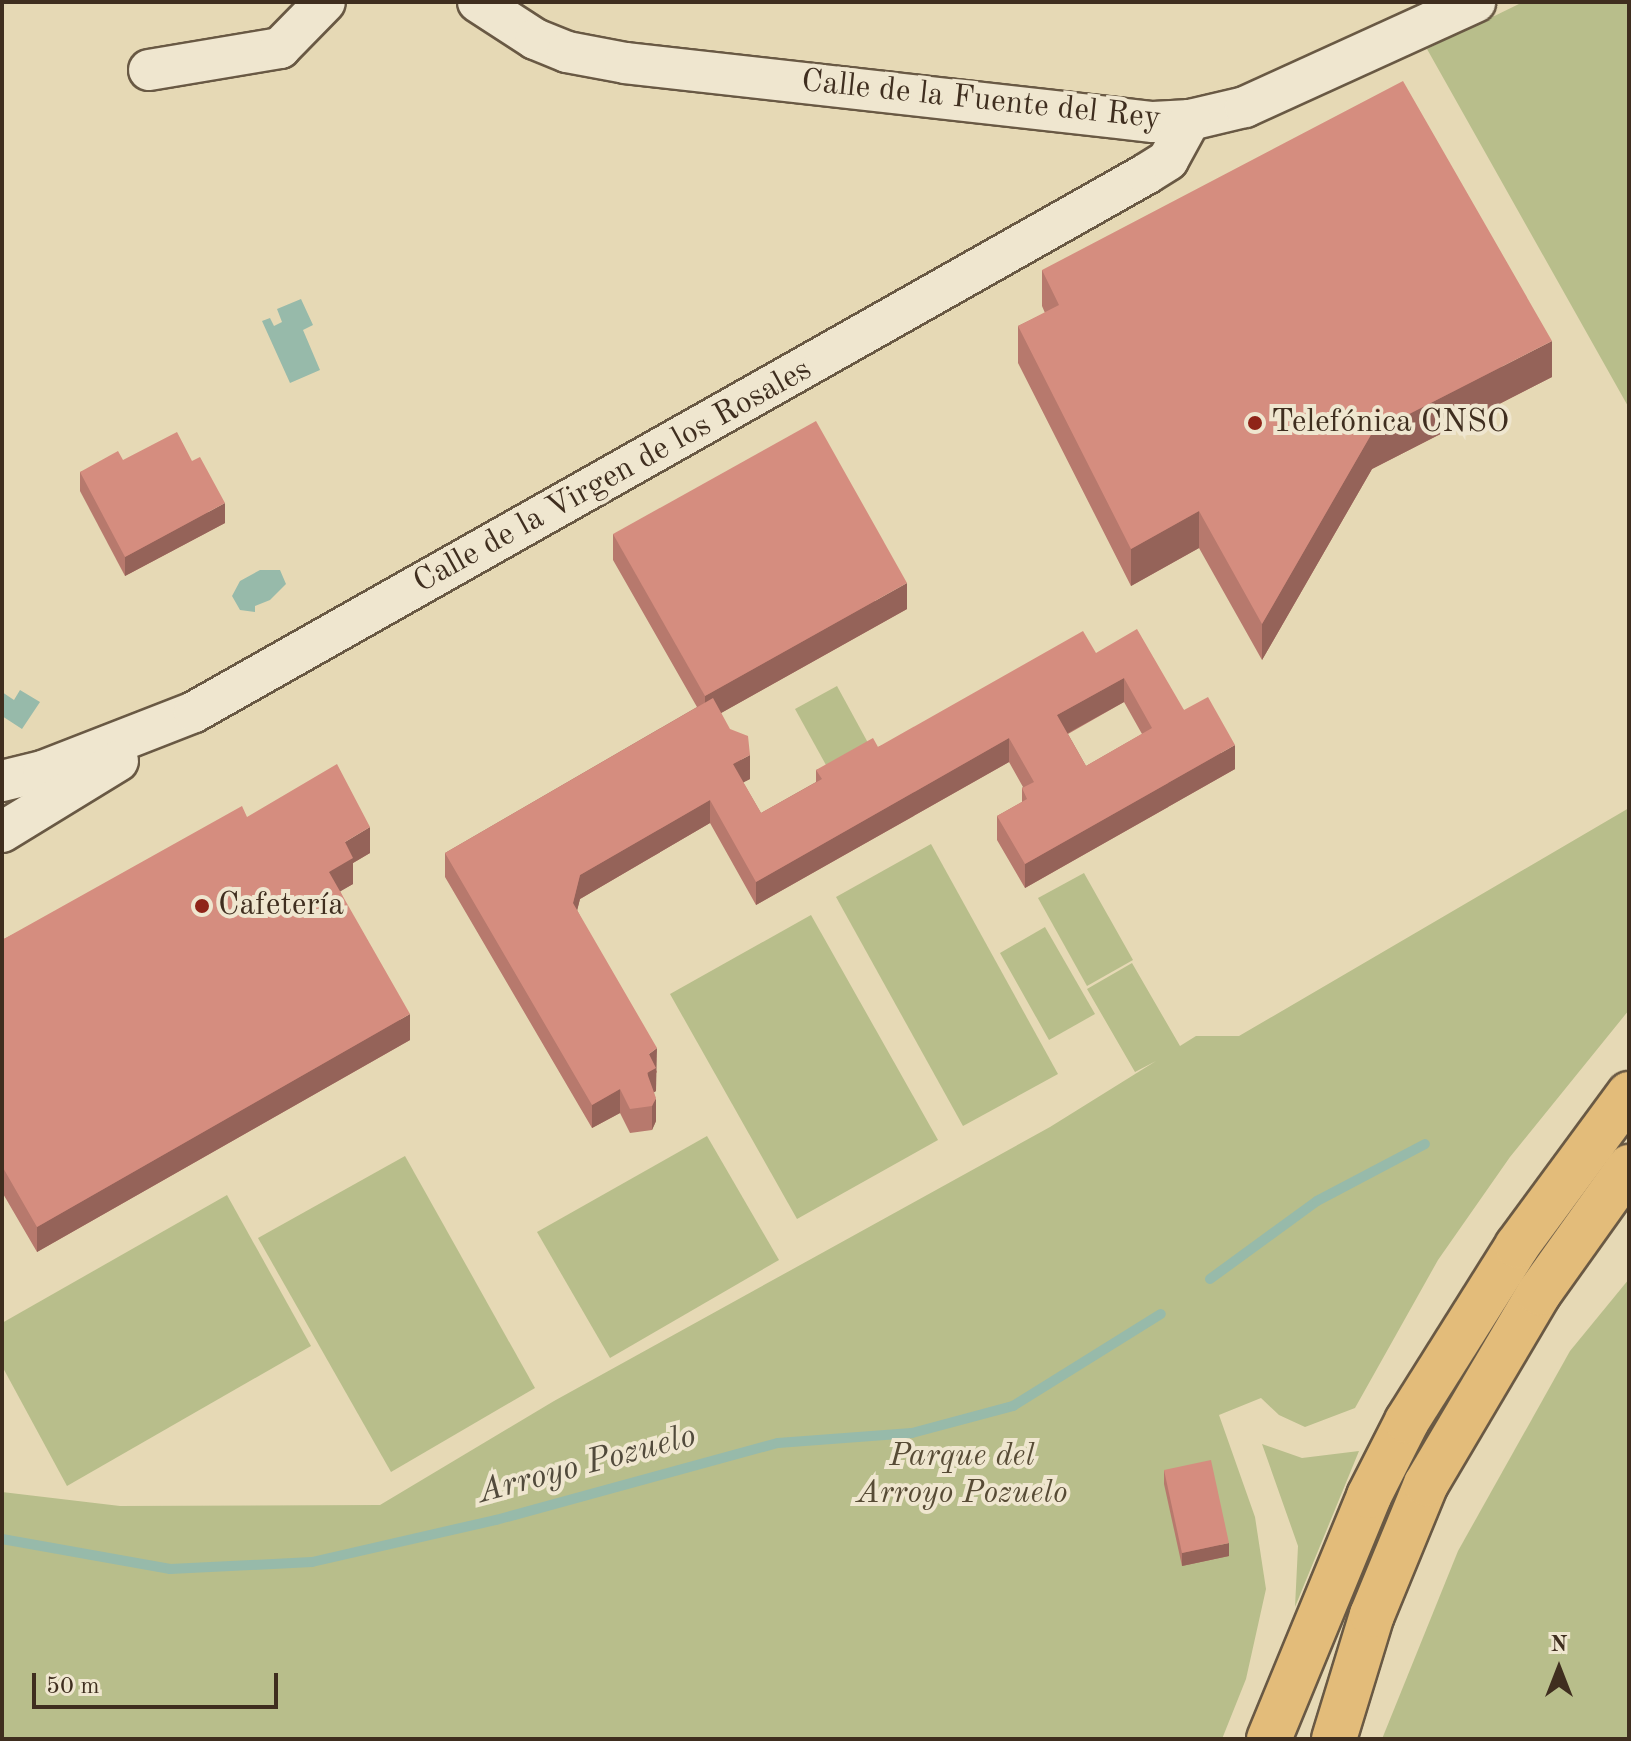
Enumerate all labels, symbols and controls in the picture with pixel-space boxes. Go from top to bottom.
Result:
street label: Calle de la Fuente del Rey [799,63,1163,139]
street label: Calle de la Virgen de los Rosales [407,351,819,603]
place label: Telefónica CNSO [1271,404,1509,442]
marker: Telefónica CNSO [1246,414,1264,432]
place label: Cafetería [218,887,344,925]
marker: Cafetería [193,897,211,915]
water label: Arroyo Pozuelo [473,1416,701,1514]
park label: Parque del Arroyo Pozuelo [856,1439,1068,1514]
north arrow [1519,1629,1599,1709]
text: N [1551,1634,1567,1656]
scale bar [36,1657,282,1707]
text: 50 m [46,1675,100,1699]

